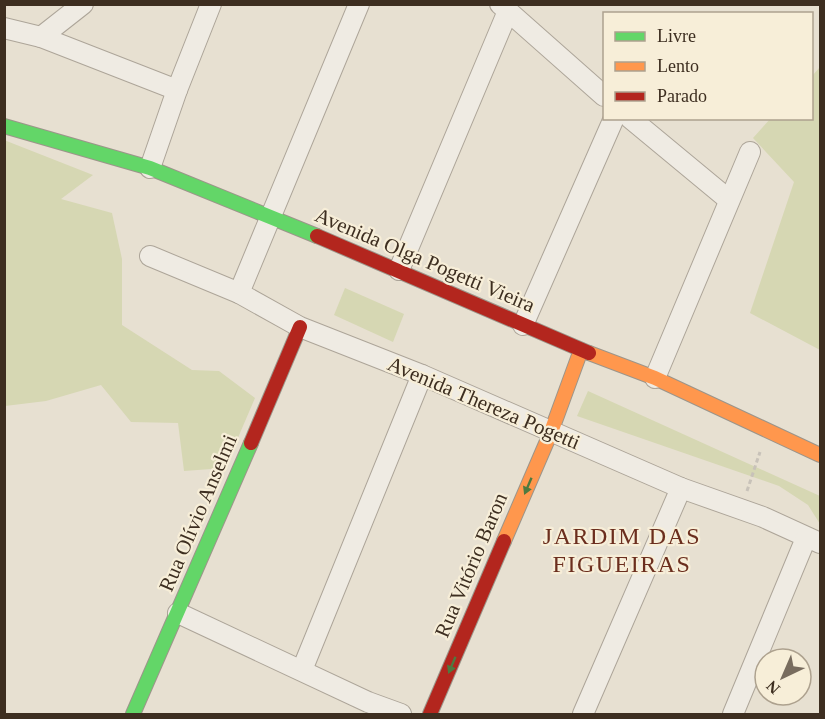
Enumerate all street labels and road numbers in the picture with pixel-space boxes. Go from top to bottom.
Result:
street label: Avenida Olga Pogetti Vieira [311,203,539,318]
street label: Avenida Thereza Pogetti [384,352,584,455]
street label: Rua Olívio Anselmi [154,431,242,595]
street label: Rua Vitório Baron [430,489,512,641]

